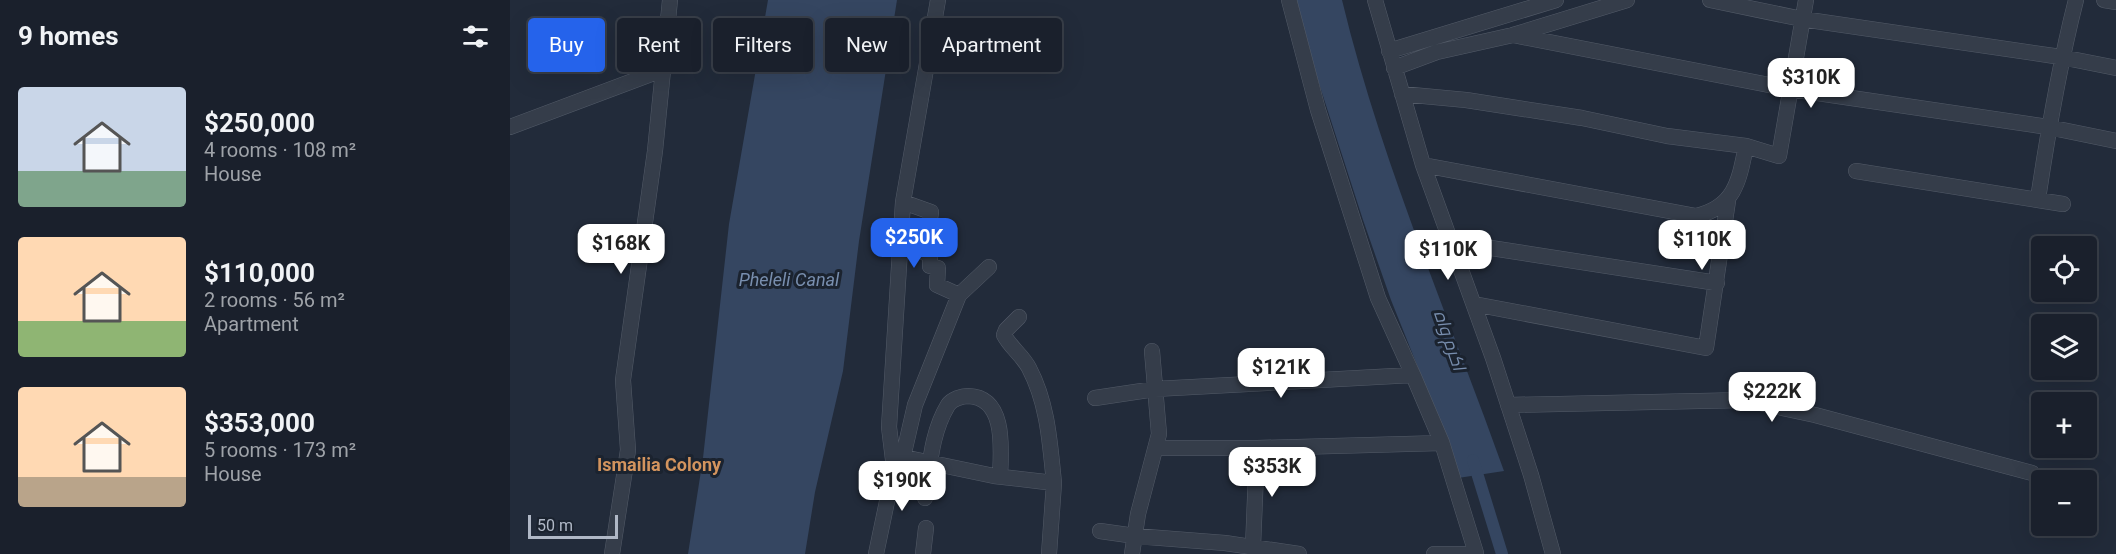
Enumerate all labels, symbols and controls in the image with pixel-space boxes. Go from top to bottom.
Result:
chip: Buy [528,18,605,72]
chip: Rent [617,18,701,72]
chip: Filters [713,18,813,72]
chip: New [825,18,909,72]
chip: Apartment [921,18,1062,72]
icon: filters [459,20,492,53]
text: 9 homes [18,21,119,51]
pin: $310K [1769,58,1853,109]
text: $310K [1782,65,1840,89]
text: $250,000 [204,108,315,138]
icon: home [66,111,138,183]
text: 4 rooms · 108 m² [204,138,356,162]
text: House [204,162,262,186]
pin: $250K [872,218,956,269]
pin: $110K [1660,220,1744,271]
pin: $168K [579,224,663,275]
text: $250K [885,225,943,249]
text: $110K [1673,227,1731,251]
pin: $110K [1406,230,1490,281]
text: $168K [592,231,650,255]
map controls [2031,236,2097,536]
button: locate [2031,236,2097,302]
text: $110K [1419,237,1477,261]
text: $110,000 [204,258,315,288]
icon: home [66,261,138,333]
water label: Pheleli Canal [739,269,840,290]
text: 2 rooms · 56 m² [204,288,345,312]
water label: اکرم واہ [1428,307,1471,376]
text: Apartment [204,312,299,336]
button: layers [2031,314,2097,380]
pin: $121K [1239,348,1323,399]
text: $121K [1252,355,1310,379]
pin: $222K [1730,372,1814,423]
text: $222K [1743,379,1801,403]
button: + [2031,392,2097,458]
text: $353,000 [204,408,315,438]
icon: home [66,411,138,483]
text: 5 rooms · 173 m² [204,438,356,462]
pin: $353K [1230,447,1314,498]
district label: Ismailia Colony [597,454,722,475]
text: $353K [1243,454,1301,478]
pin: $190K [860,461,944,512]
text: House [204,462,262,486]
text: $190K [873,468,931,492]
button: − [2031,470,2097,536]
scale bar [528,512,618,540]
text: 50 m [537,516,573,535]

